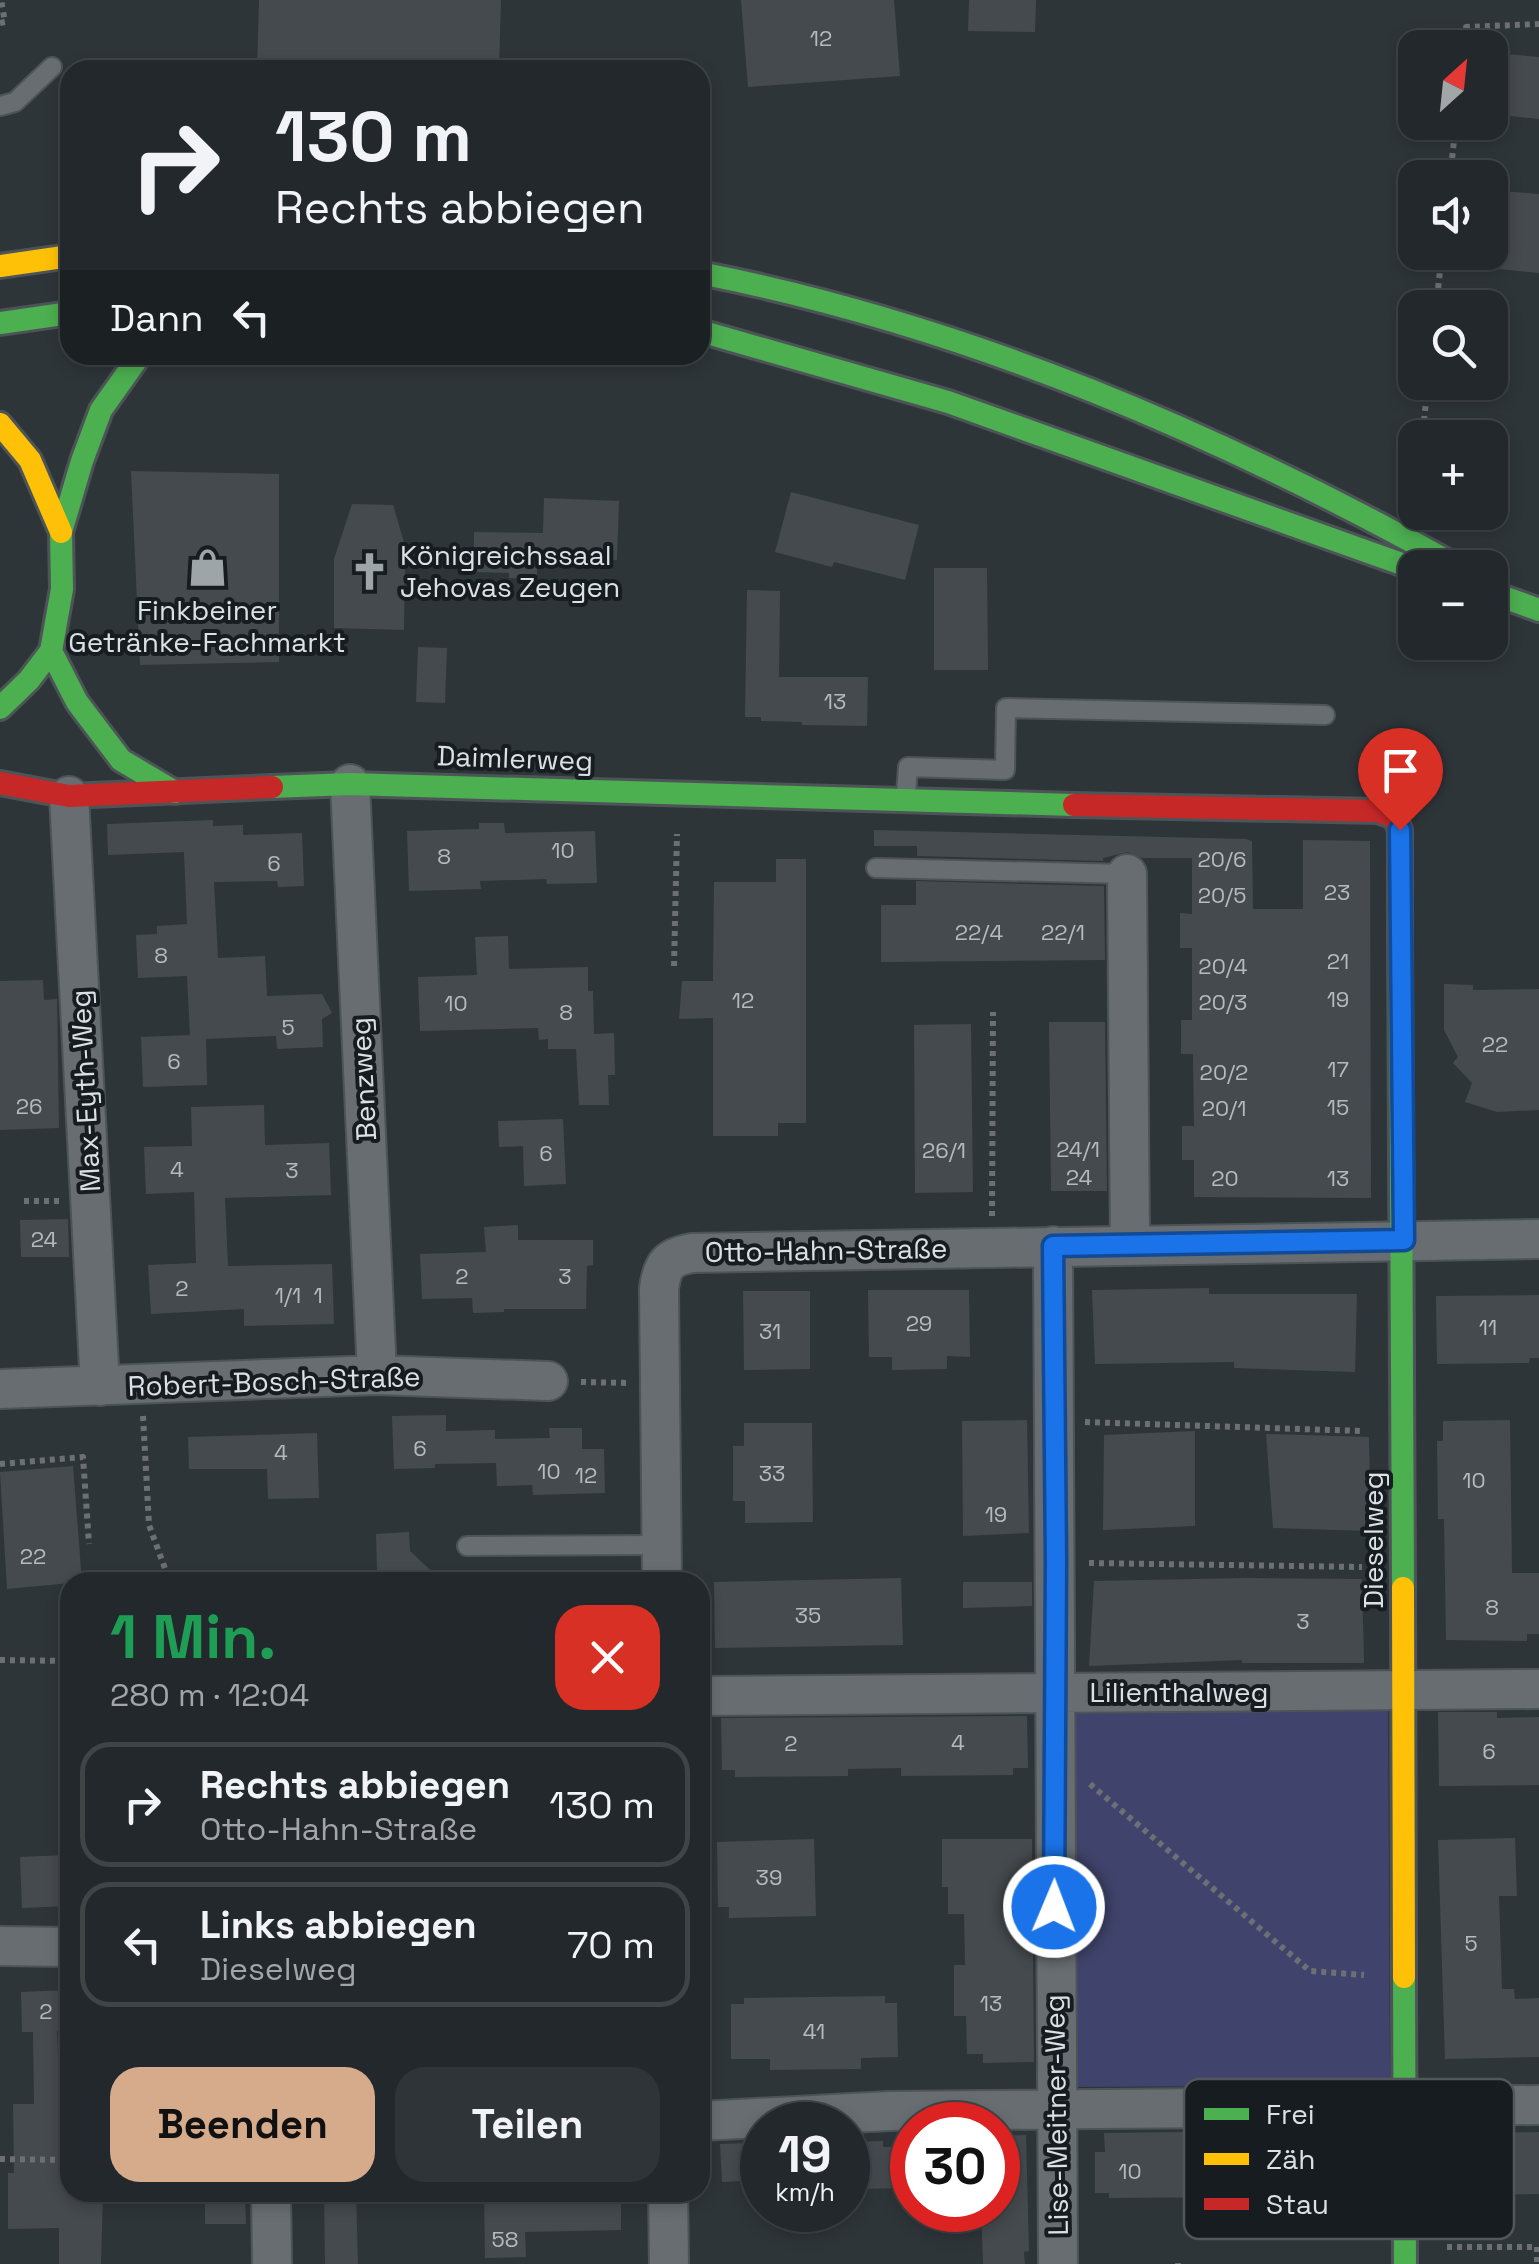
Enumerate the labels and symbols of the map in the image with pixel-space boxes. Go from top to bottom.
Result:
house number: 12 [810,24,832,52]
north arrow [1398,30,1508,140]
place label: Königreichssaal Jehovas Zeugen [400,537,620,605]
shop icon: Finkbeiner Getränke-Fachmarkt [186,547,228,589]
church icon: Königreichssaal Jehovas Zeugen [349,550,391,592]
place label: Finkbeiner Getränke-Fachmarkt [68,592,346,660]
house number: 13 [824,687,846,715]
pin [1358,728,1443,831]
street label: Daimlerweg [436,737,594,779]
house number: 10 [551,836,575,864]
house number: 8 [437,842,451,870]
house number: 20/6 [1198,845,1246,873]
house number: 6 [267,849,281,877]
house number: 23 [1324,878,1350,906]
house number: 20/5 [1198,881,1246,909]
house number: 22/4 [955,918,1003,946]
house number: 22/1 [1041,918,1085,946]
house number: 8 [154,941,168,969]
house number: 21 [1327,947,1349,975]
house number: 20/4 [1198,952,1248,980]
house number: 19 [1327,985,1349,1013]
house number: 12 [732,986,754,1014]
house number: 20/3 [1199,988,1247,1016]
street label: Max-Eyth-Weg [62,989,108,1193]
house number: 10 [444,989,468,1017]
house number: 8 [559,998,573,1026]
house number: 5 [281,1013,295,1041]
street label: Benzweg [342,1016,384,1142]
house number: 22 [1482,1030,1508,1058]
house number: 6 [167,1047,181,1075]
house number: 17 [1327,1055,1349,1083]
house number: 20/2 [1200,1058,1248,1086]
house number: 26 [16,1092,42,1120]
house number: 15 [1327,1093,1349,1121]
house number: 20/1 [1202,1094,1246,1122]
house number: 24/1 [1056,1135,1100,1163]
house number: 26/1 [922,1136,966,1164]
house number: 6 [539,1139,553,1167]
house number: 4 [170,1155,184,1183]
house number: 3 [285,1156,299,1184]
house number: 24 [1066,1163,1092,1191]
house number: 20 [1211,1164,1239,1192]
house number: 13 [1327,1164,1349,1192]
house number: 24 [31,1225,57,1253]
street label: Otto-Hahn-Straße [704,1230,948,1270]
house number: 2 [455,1262,469,1290]
house number: 3 [558,1262,572,1290]
house number: 2 [175,1274,189,1302]
house number: 1/1 [275,1281,301,1309]
house number: 1 [313,1281,323,1309]
house number: 29 [906,1309,932,1337]
house number: 11 [1479,1313,1497,1341]
house number: 31 [759,1317,781,1345]
street label: Robert-Bosch-Straße [127,1358,421,1404]
house number: 6 [413,1434,427,1462]
house number: 4 [274,1438,288,1466]
house number: 10 [537,1457,561,1485]
house number: 33 [759,1459,785,1487]
house number: 12 [575,1461,597,1489]
house number: 10 [1462,1466,1486,1494]
street label: Dieselweg [1355,1472,1391,1608]
house number: 19 [985,1500,1007,1528]
house number: 22 [20,1542,46,1570]
house number: 8 [1485,1593,1499,1621]
house number: 35 [795,1601,821,1629]
house number: 3 [1296,1607,1310,1635]
street label: Lilienthalweg [1090,1674,1268,1710]
house number: 4 [951,1728,965,1756]
house number: 2 [784,1729,798,1757]
house number: 6 [1482,1737,1496,1765]
position arrow [1002,1855,1106,1959]
house number: 39 [756,1863,782,1891]
house number: 5 [1464,1929,1478,1957]
house number: 13 [980,1989,1002,2017]
street label: Lise-Meitner-Weg [1036,1994,1076,2236]
house number: 2 [39,1997,53,2025]
house number: 41 [803,2017,825,2045]
legend [1184,2079,1514,2239]
text: Frei [1266,2096,1315,2132]
speed limit sign: 30 [890,2102,1020,2232]
text: Zäh [1266,2141,1315,2177]
house number: 10 [1118,2157,1142,2185]
text: Stau [1266,2186,1329,2222]
house number: 58 [492,2225,518,2253]

